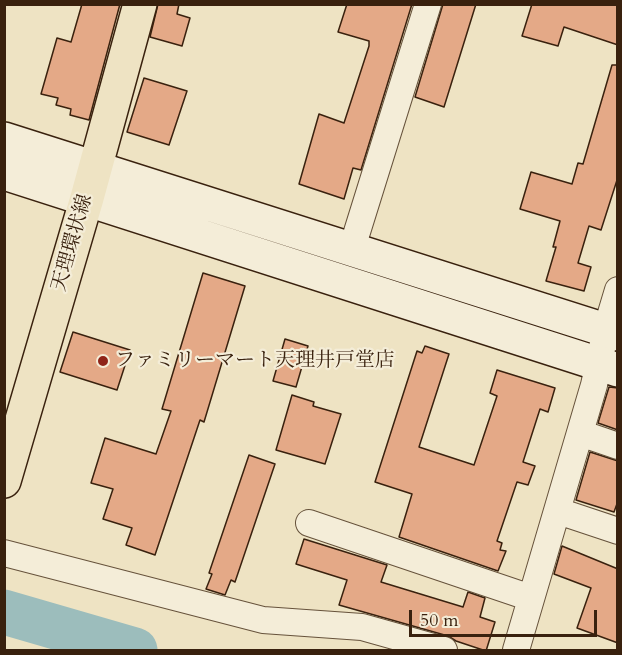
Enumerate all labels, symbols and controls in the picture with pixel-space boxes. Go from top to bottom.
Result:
street label: 天理環状線 [48,192,98,294]
place label: ファミリーマート天理井戸堂店 [115,349,395,373]
marker: ファミリーマート天理井戸堂店 [96,354,110,368]
scale bar [412,598,600,636]
text: 50 m [420,608,459,633]

